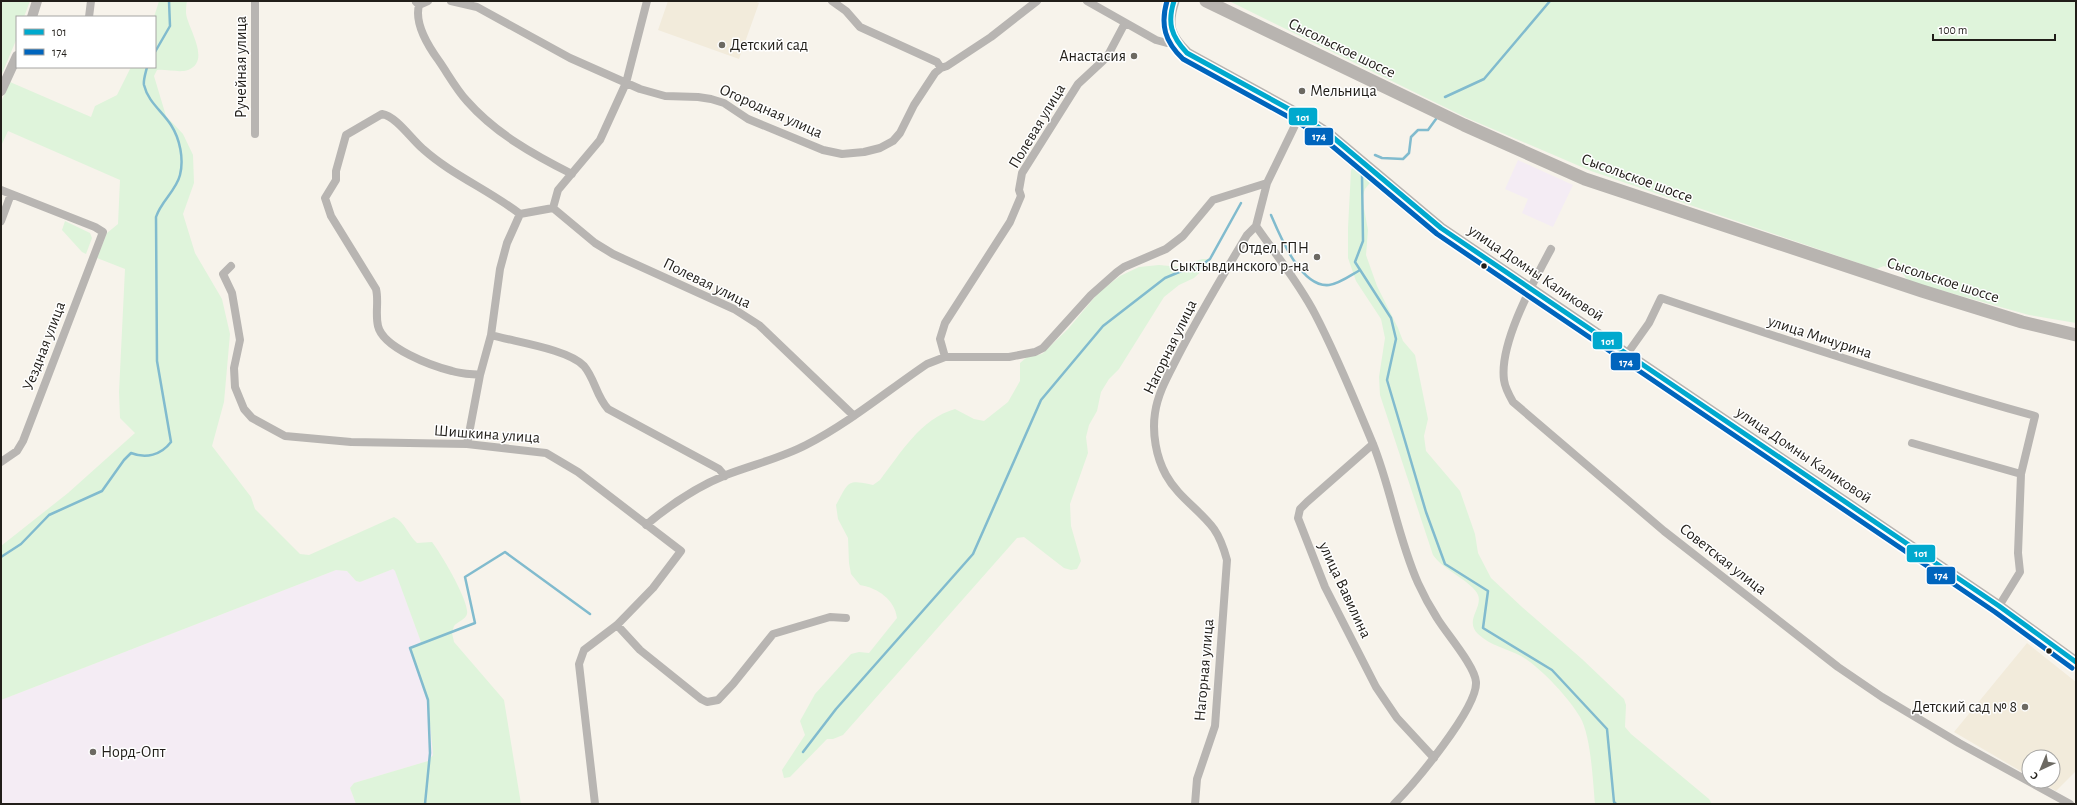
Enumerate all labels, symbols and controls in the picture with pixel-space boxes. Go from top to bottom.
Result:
street label: Сысольское шоссе [1286,15,1398,81]
legend [16,16,156,68]
street label: Ручейная улица [233,16,250,118]
scale bar [1933,16,2055,42]
text: 100 m [1939,24,1967,36]
text: 101 [52,26,67,38]
place label: Детский сад [730,37,808,53]
marker: Детский сад [717,40,727,50]
text: 174 [52,46,67,58]
place label: Анастасия [1059,48,1126,64]
marker: Анастасия [1129,51,1139,61]
street label: Огородная улица [717,81,825,142]
street label: Полевая улица [1006,81,1069,172]
place label: Мельница [1310,83,1377,99]
marker: Мельница [1297,86,1307,96]
line badge: 101 [1288,107,1318,126]
text: 101 [1296,112,1310,123]
line badge: 174 [1304,127,1334,146]
text: 174 [1312,131,1327,142]
street label: Сысольское шоссе [1579,150,1695,206]
street label: улица Домны Каликовой [1464,221,1607,325]
place label: Отдел ГПН Сыктывдинского р-на [1170,240,1309,274]
marker: Отдел ГПН Сыктывдинского р-на [1312,252,1322,262]
street label: Сысольское шоссе [1885,254,2001,306]
street label: Полевая улица [660,255,753,312]
unlabelled marker [1479,261,1489,271]
street label: Нагорная улица [1140,297,1201,397]
street label: Уездная улица [20,299,69,393]
street label: улица Мичурина [1765,312,1874,362]
line badge: 101 [1592,331,1623,350]
text: 101 [1601,336,1615,347]
line badge: 174 [1610,352,1641,371]
text: 174 [1619,357,1634,368]
street label: улица Домны Каликовой [1732,403,1875,507]
street label: Шишкина улица [433,422,541,447]
street label: Советская улица [1676,520,1769,599]
street label: улица Вавилина [1314,538,1374,641]
line badge: 101 [1906,544,1936,563]
text: 101 [1914,548,1928,559]
line badge: 174 [1926,566,1956,585]
text: 174 [1934,570,1949,581]
street label: Нагорная улица [1192,618,1217,722]
unlabelled marker [2044,646,2054,656]
place label: Детский сад № 8 [1912,699,2017,715]
marker: Детский сад № 8 [2020,702,2030,712]
place label: Норд-Опт [101,744,166,760]
marker: Норд-Опт [88,747,98,757]
north arrow [2021,749,2061,789]
text: С [2028,770,2040,782]

